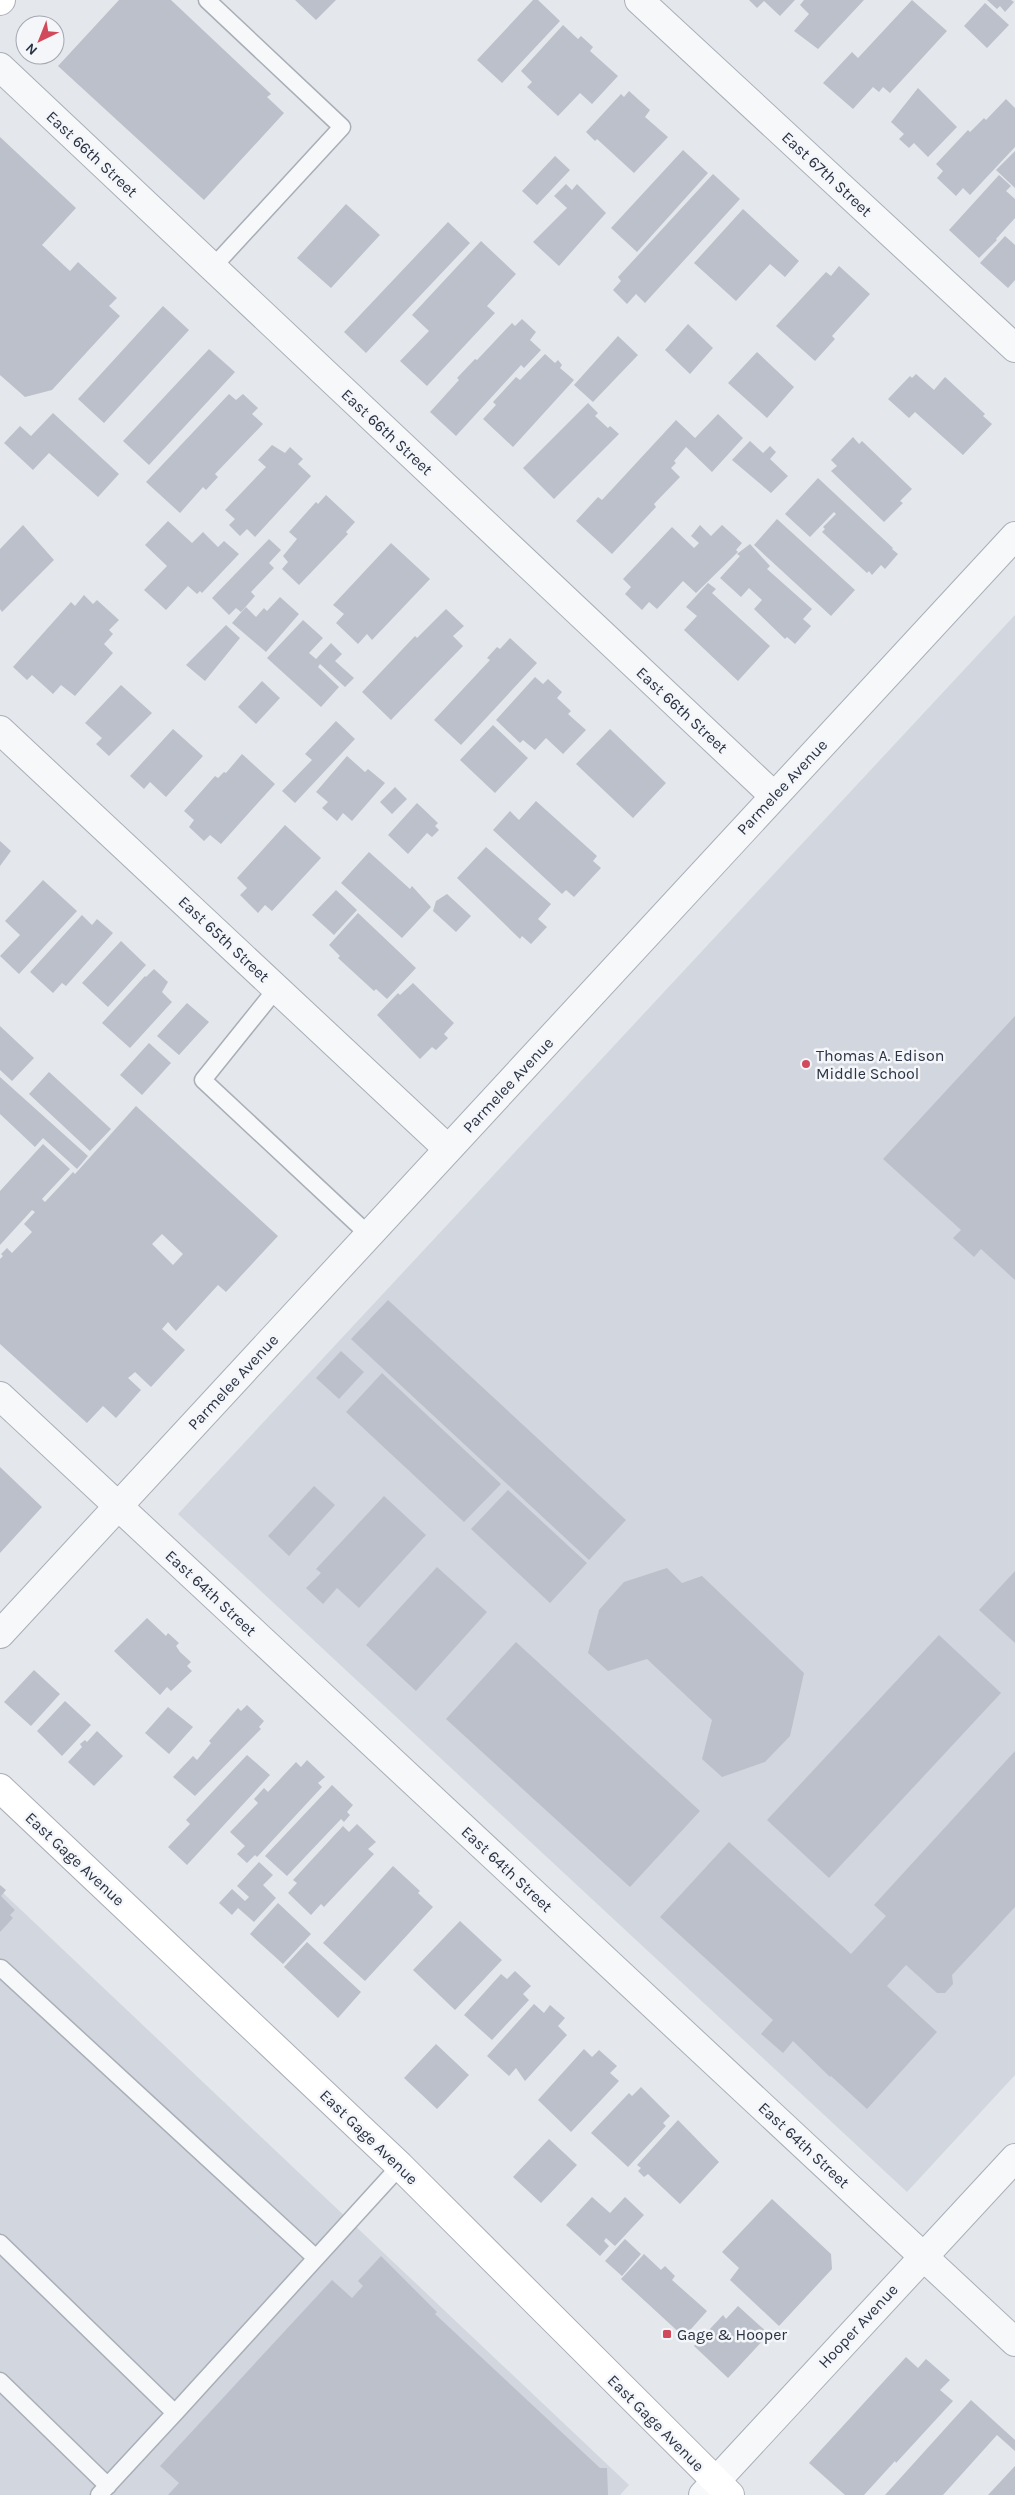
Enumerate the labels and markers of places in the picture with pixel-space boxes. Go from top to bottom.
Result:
place label: Thomas A. Edison Middle School [816,1046,944,1083]
marker: Thomas A. Edison Middle School [800,1058,812,1070]
place label: Gage & Hooper [677,2325,787,2344]
marker: Gage & Hooper [661,2328,673,2340]

